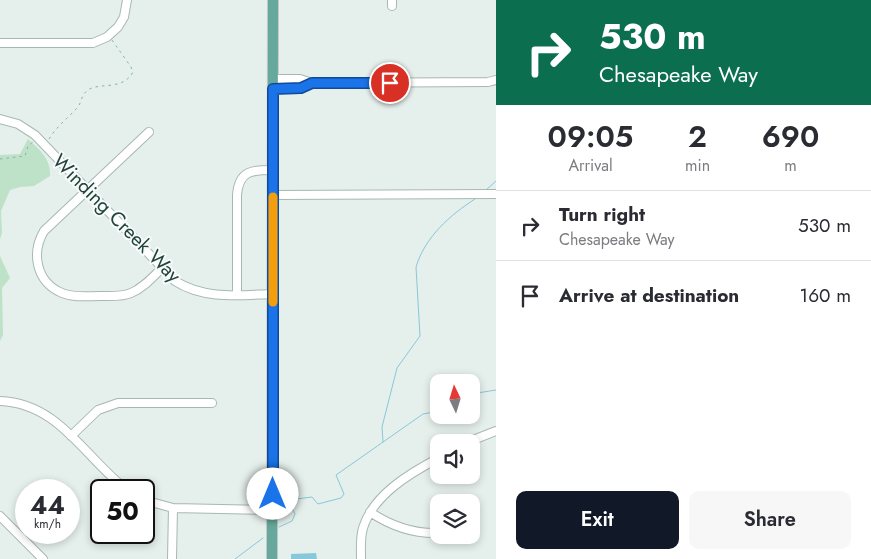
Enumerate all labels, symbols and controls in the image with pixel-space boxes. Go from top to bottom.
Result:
text: 530 m [599,12,706,62]
icon: right [516,20,581,85]
text: Chesapeake Way [599,58,758,90]
pin [369,62,411,104]
icon: arrive [376,69,404,97]
text: 09:05 [548,115,633,158]
text: 2 [688,115,707,158]
text: 690 [762,115,819,158]
street label: Winding Creek Way [46,147,188,289]
text: Arrival [568,154,613,177]
text: min [685,154,710,177]
text: m [784,154,797,177]
text: Turn right [559,201,645,228]
icon: right [516,212,544,240]
text: 530 m [798,212,851,239]
text: Chesapeake Way [559,228,675,251]
icon: arrive [516,282,544,310]
text: Arrive at destination [559,282,739,309]
text: 160 m [800,282,851,309]
north arrow [430,374,480,424]
map controls [430,374,480,544]
button: sound [430,434,480,484]
position arrow [246,467,298,519]
speed limit sign: 50 [90,479,155,544]
text: 44 [30,487,65,523]
button: Exit [516,491,679,549]
button: Share [689,491,851,549]
button: layers [430,494,480,544]
text: km/h [34,515,61,533]

